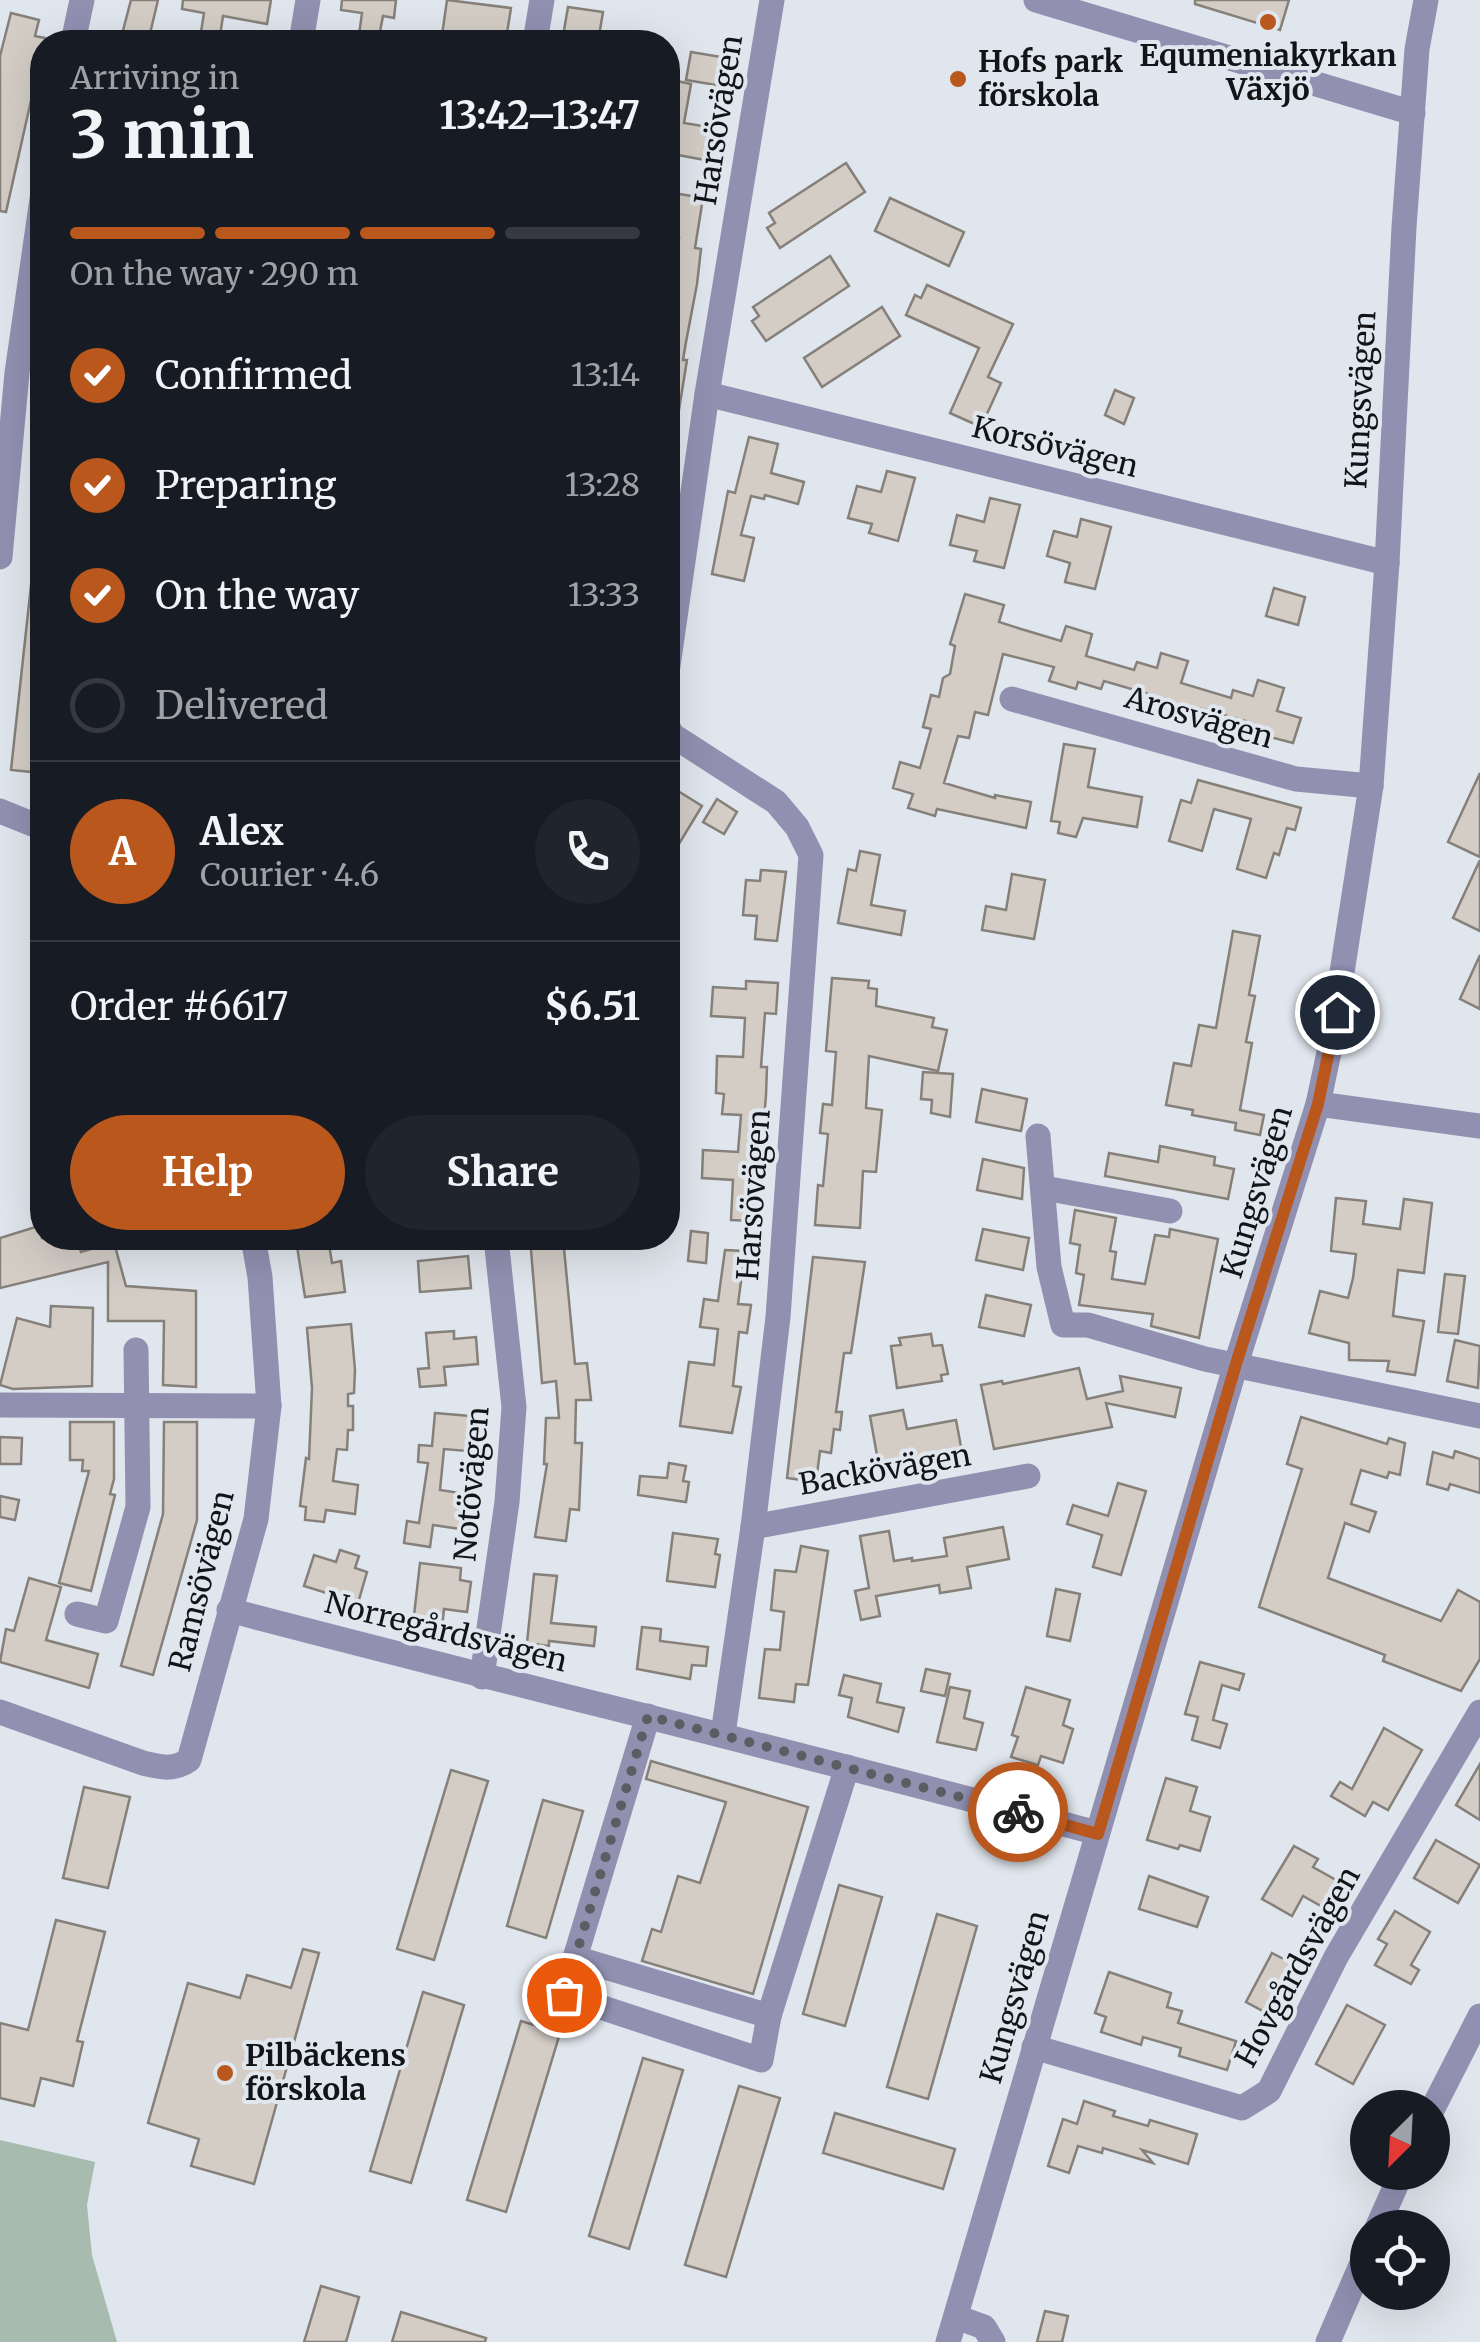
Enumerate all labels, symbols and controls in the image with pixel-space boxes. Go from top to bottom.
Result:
marker: Equmeniakyrkan Växjö [1257,11,1279,33]
street label: Harsövägen [686,32,750,208]
place label: Equmeniakyrkan Växjö [1139,36,1397,108]
place label: Hofs park förskola [978,42,1123,114]
text: Arriving in [70,58,239,98]
marker: Hofs park förskola [947,68,969,90]
text: 13:42–13:47 [439,92,640,139]
text: 3 min [70,94,254,176]
text: On the way · 290 m [70,254,358,294]
street label: Kungsvägen [1336,310,1384,490]
icon: check [70,348,125,403]
text: Confirmed [155,352,352,399]
text: 13:14 [571,355,640,395]
street label: Korsövägen [968,407,1142,485]
icon: check [70,458,125,513]
text: Preparing [155,462,337,509]
text: 13:28 [565,465,640,505]
icon: check [70,568,125,623]
text: On the way [155,572,359,619]
text: 13:33 [568,575,640,615]
street label: Arosvägen [1120,678,1278,756]
text: Delivered [155,682,328,729]
button: phone [535,799,640,904]
text: Alex [200,808,284,855]
text: A [109,828,136,875]
text: Courier · 4.6 [200,855,379,895]
pin [1295,970,1380,1055]
text: Order #6617 [70,983,288,1030]
text: $6.51 [544,983,640,1030]
icon: home [1310,985,1365,1040]
street label: Kungsvägen [1212,1101,1300,1282]
street label: Harsövägen [728,1108,778,1282]
button: Help [70,1115,345,1230]
button: Share [365,1115,640,1230]
street label: Notövägen [445,1405,497,1563]
street label: Backövägen [796,1435,974,1503]
street label: Ramsövägen [160,1486,242,1675]
street label: Norregårdsvägen [321,1583,571,1680]
courier [968,1762,1068,1862]
icon: bike [991,1785,1046,1840]
street label: Hovgårdsvägen [1226,1859,1368,2073]
street label: Kungsvägen [971,1906,1057,2087]
pin [522,1953,607,2038]
icon: bag [537,1968,592,2023]
place label: Pilbäckens förskola [245,2036,406,2108]
marker: Pilbäckens förskola [214,2062,236,2084]
north arrow [1350,2090,1450,2190]
map controls [1350,2090,1450,2310]
button: locate [1350,2210,1450,2310]

